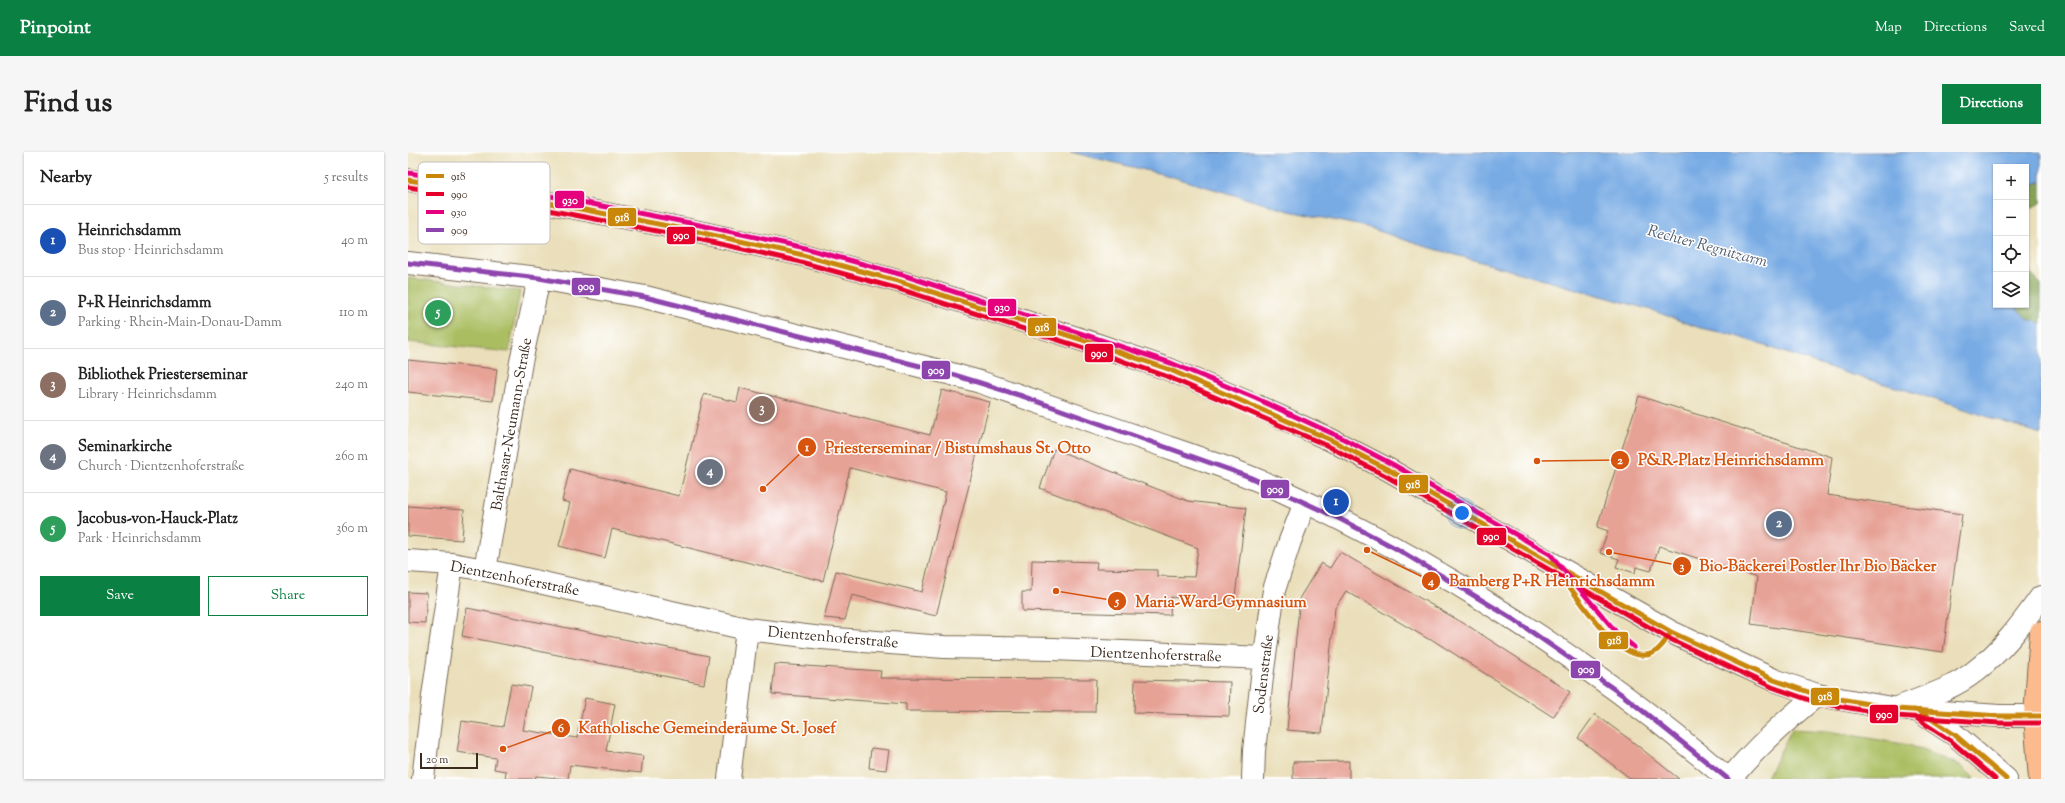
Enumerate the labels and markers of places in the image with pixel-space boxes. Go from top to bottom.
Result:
pin: 5 [425,298,451,328]
pin: 3 [749,394,775,424]
callout: Priesterseminar / Bistumshaus St. Otto [797,433,1099,461]
callout: P&R-Platz Heinrichsdamm [1610,446,1832,474]
pin: 4 [697,457,723,487]
pin: 1 [1323,487,1349,517]
pin: 2 [1766,509,1792,539]
callout: Bio-Bäckerei Postler Ihr Bio Bäcker [1672,552,1945,580]
callout: Bamberg P+R Heinrichsdamm [1421,567,1663,595]
callout: Maria-Ward-Gymnasium [1107,587,1315,615]
callout: Katholische Gemeinderäume St. Josef [551,714,844,742]

